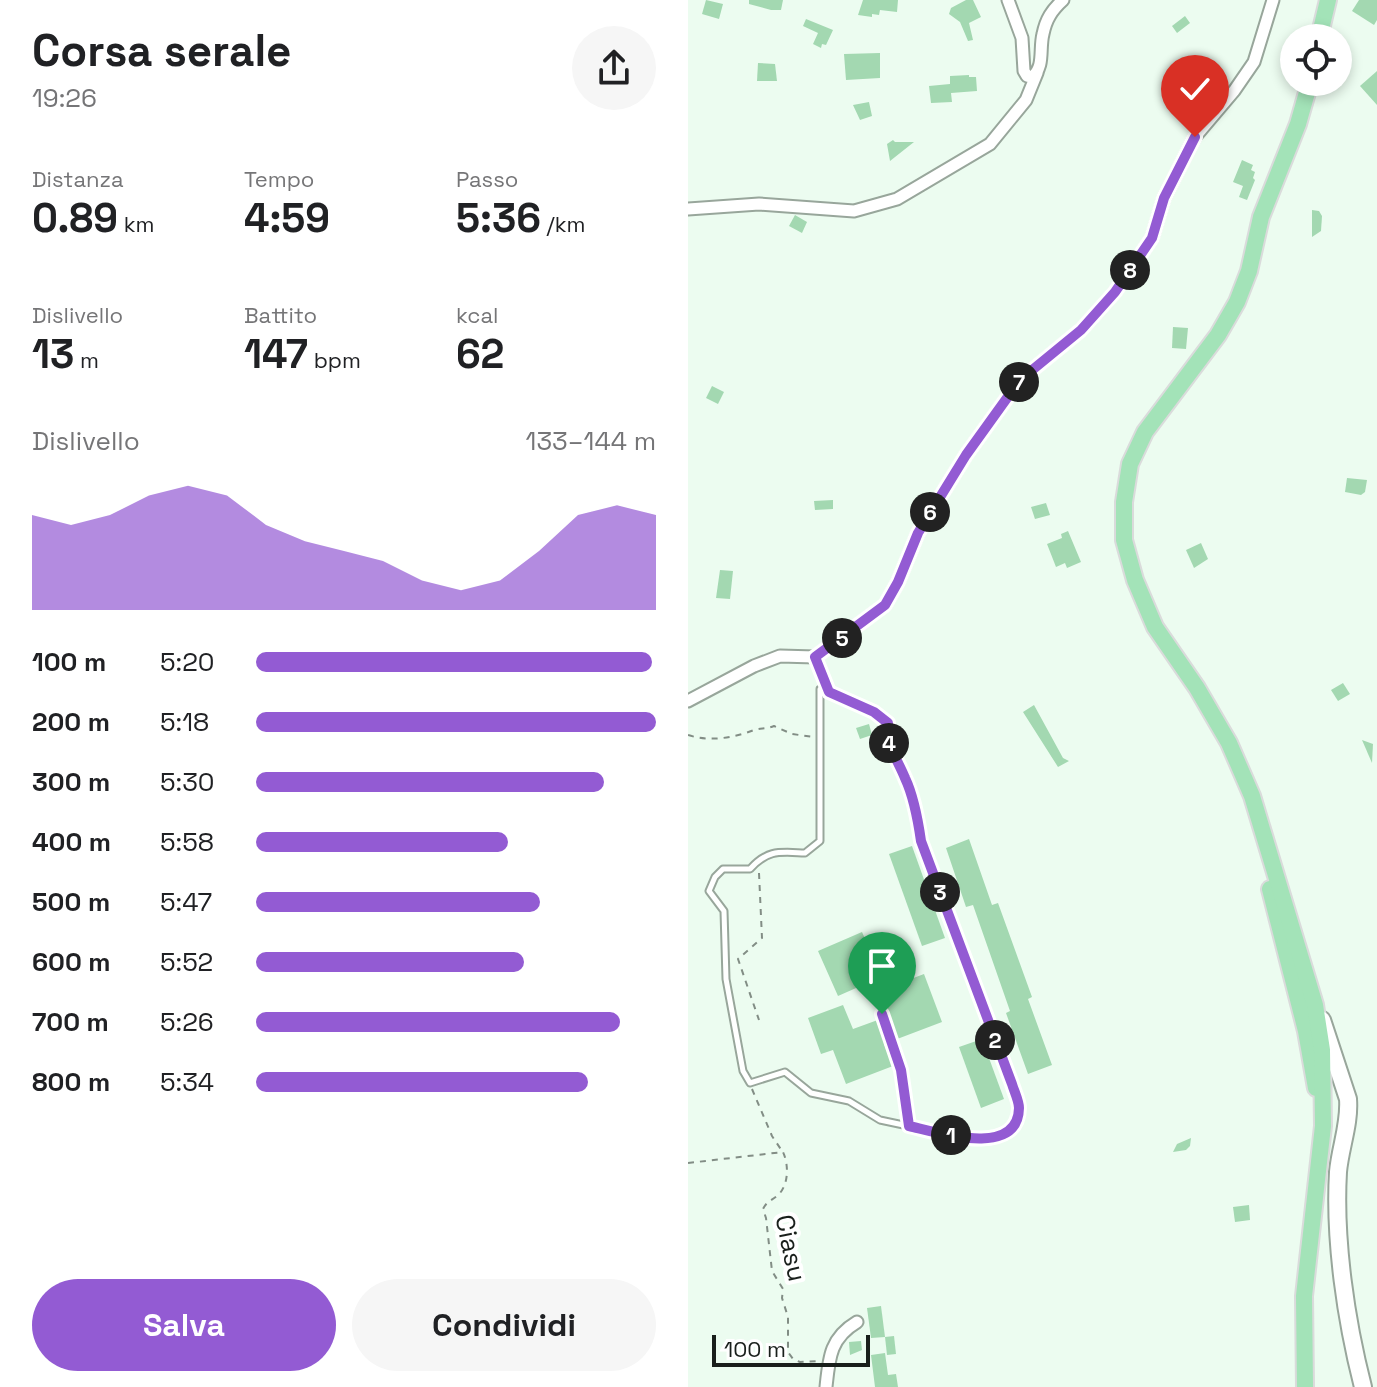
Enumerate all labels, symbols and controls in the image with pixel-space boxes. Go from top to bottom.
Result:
text: Corsa serale [32,23,292,79]
map controls [1280,24,1352,96]
button: locate [1280,24,1352,96]
button: share [572,26,656,110]
pin [1161,55,1229,137]
icon: check [1173,67,1217,111]
text: 19:26 [32,81,97,115]
text: Distanza [32,165,124,193]
text: Tempo [244,165,314,193]
text: Passo [456,165,518,193]
text: 0.89 [32,193,118,244]
text: 4:59 [244,193,330,244]
text: 5:36 [456,193,541,244]
text: km [118,210,155,238]
text: /km [541,210,586,238]
pin: 8 [1110,250,1150,290]
text: 8 [1123,256,1137,284]
text: Dislivello [32,301,123,329]
text: Battito [244,301,317,329]
text: kcal [456,301,498,329]
text: 13 [32,329,74,380]
text: 147 [244,329,308,380]
text: 62 [456,329,504,380]
text: m [74,346,99,374]
text: bpm [308,346,361,374]
pin: 7 [999,362,1039,402]
text: 7 [1013,368,1025,396]
text: Dislivello [32,424,140,458]
text: 133–144 m [526,424,656,458]
pin: 6 [910,492,950,532]
text: 6 [923,498,937,526]
pin: 5 [822,618,862,658]
text: 5 [835,624,849,652]
text: 100 m [32,645,106,679]
text: 5:20 [160,645,215,679]
text: 200 m [32,705,110,739]
text: 5:18 [160,705,209,739]
pin: 4 [869,723,909,763]
text: 4 [882,729,896,757]
text: 300 m [32,765,110,799]
text: 5:30 [160,765,215,799]
text: 400 m [32,825,111,859]
text: 5:58 [160,825,214,859]
pin: 3 [920,872,960,912]
text: 3 [933,878,947,906]
text: 500 m [32,885,110,919]
text: 5:47 [160,885,212,919]
pin [848,932,916,1014]
icon: arrive [860,944,904,988]
text: 600 m [32,945,111,979]
text: 5:52 [160,945,213,979]
text: 700 m [32,1005,109,1039]
text: 5:26 [160,1005,214,1039]
pin: 2 [975,1020,1015,1060]
text: 2 [988,1026,1002,1054]
text: 800 m [32,1065,110,1099]
text: 5:34 [160,1065,214,1099]
pin: 1 [931,1115,971,1155]
text: 1 [946,1121,956,1149]
street label: Ciasu [767,1211,815,1285]
button: Salva [32,1279,336,1371]
button: Condividi [352,1279,656,1371]
scale bar [712,1331,870,1367]
text: 100 m [724,1335,786,1363]

